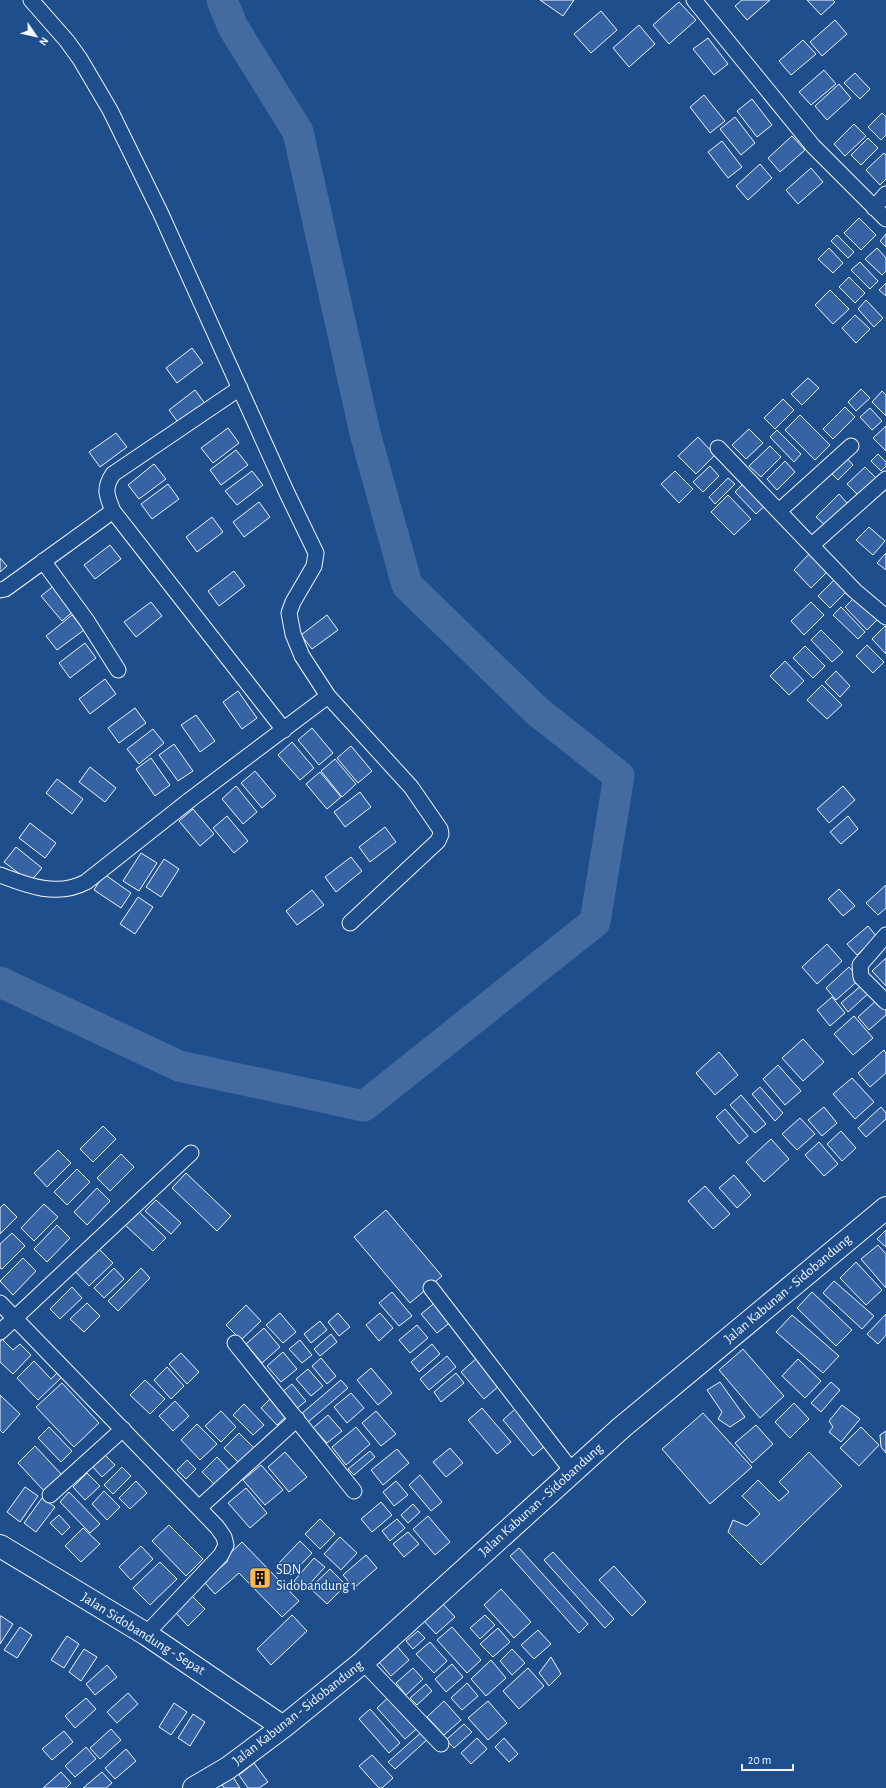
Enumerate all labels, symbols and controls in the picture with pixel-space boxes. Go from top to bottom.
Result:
north arrow [16,16,56,56]
text: N [37,35,51,48]
street label: Jalan Kabunan - Sidobandung [722,1232,854,1346]
street label: Jalan Kabunan - Sidobandung [477,1441,606,1559]
place label: SDN Sidobandung 1 [276,1563,356,1593]
building icon: SDN Sidobandung 1 [247,1565,273,1591]
street label: Jalan Sidobandung - Sepat [79,1590,208,1678]
street label: Jalan Kabunan - Sidobandung [230,1658,366,1768]
scale bar [742,1746,793,1772]
text: 20 m [748,1754,771,1766]

